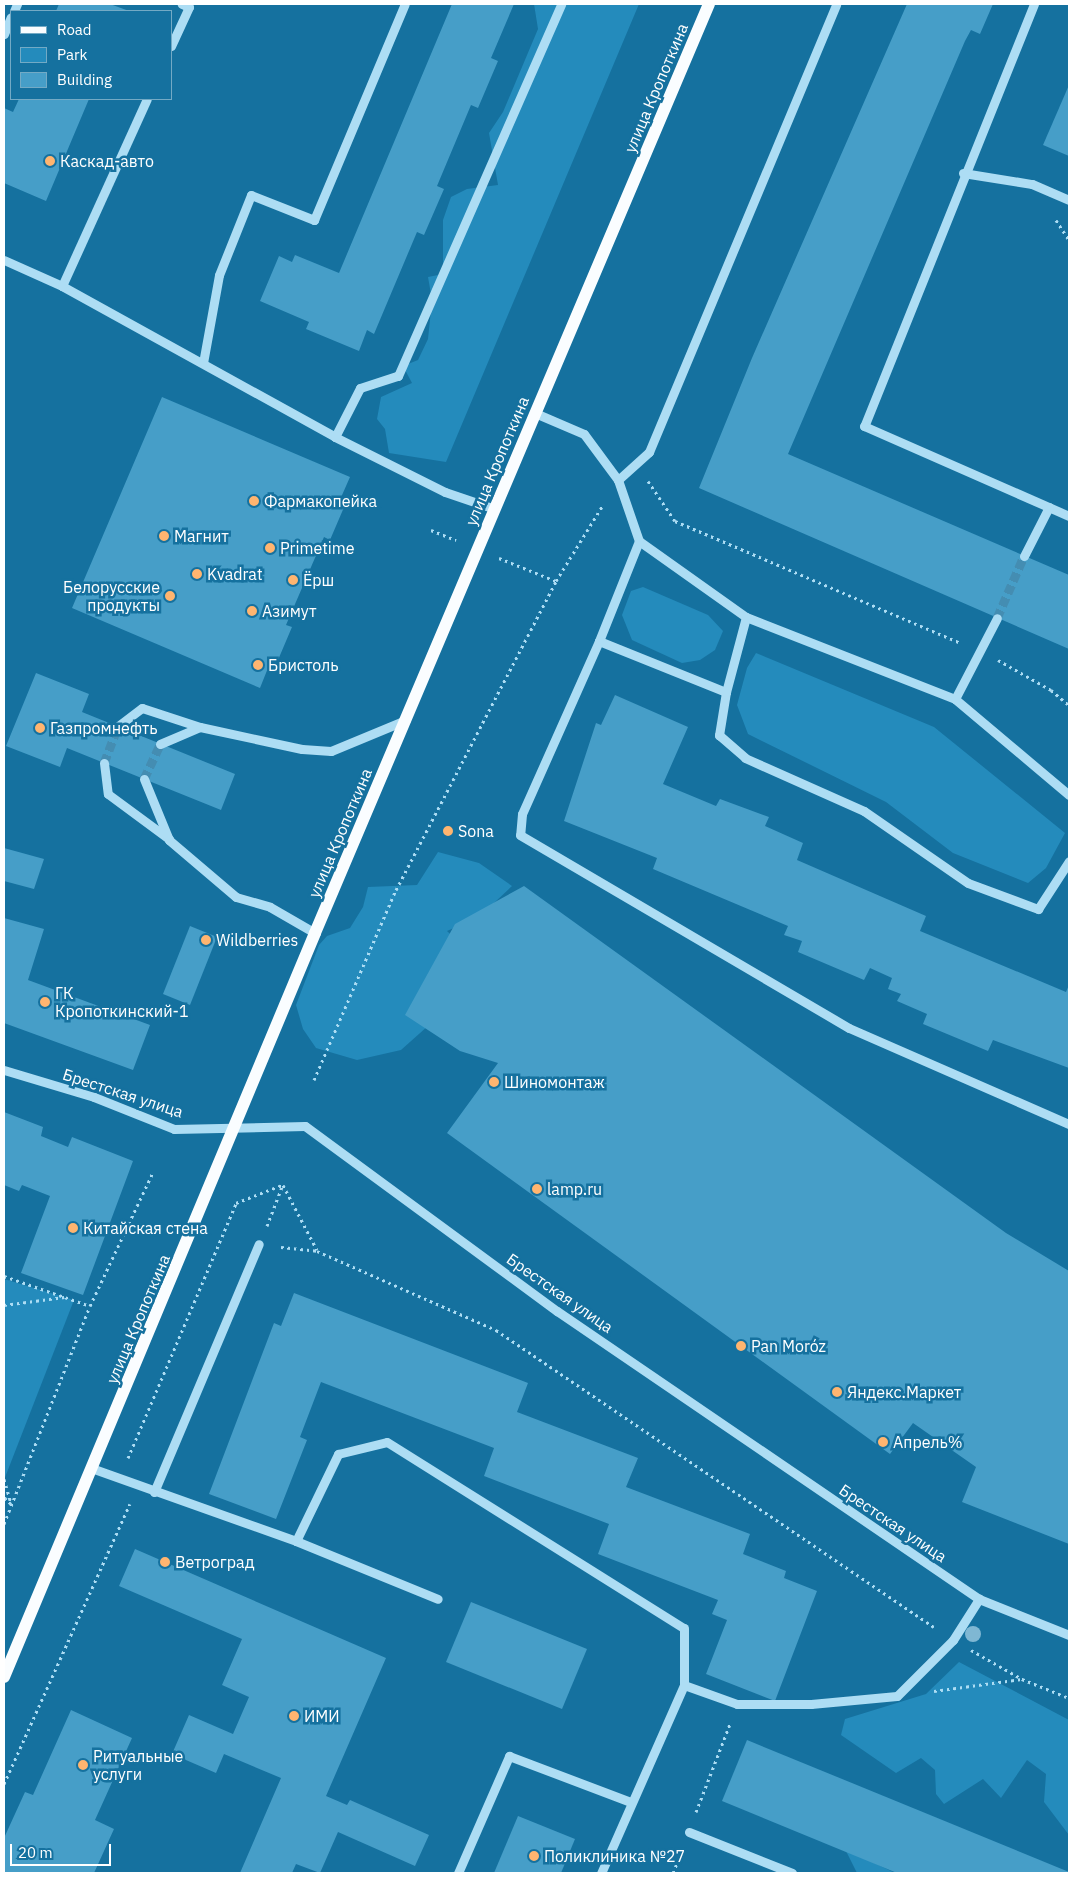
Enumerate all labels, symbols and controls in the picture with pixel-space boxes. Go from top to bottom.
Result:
legend [10,10,172,100]
text: Road [57,20,92,39]
street label: улица Кропоткина [620,20,692,156]
text: Park [57,45,87,64]
text: Building [57,70,112,89]
place label: Каскад-авто [60,151,154,171]
marker: Каскад-авто [44,155,56,167]
street label: улица Кропоткина [461,393,533,529]
place label: Фармакопейка [264,491,377,511]
marker: Фармакопейка [248,495,260,507]
place label: Магнит [174,526,229,546]
marker: Магнит [158,530,170,542]
place label: Primetime [280,538,355,558]
marker: Primetime [264,542,276,554]
place label: Kvadrat [207,564,263,584]
marker: Kvadrat [191,568,203,580]
place label: Ёрш [303,570,334,590]
marker: Ёрш [287,574,299,586]
place label: Белорусские продукты [63,577,160,615]
marker: Белорусские продукты [164,590,176,602]
place label: Азимут [262,601,316,621]
marker: Азимут [246,605,258,617]
place label: Бристоль [268,655,339,675]
marker: Бристоль [252,659,264,671]
place label: Газпромнефть [50,718,158,738]
marker: Газпромнефть [34,722,46,734]
street label: улица Кропоткина [304,765,376,901]
place label: Sona [458,821,494,841]
marker: Sona [442,825,454,837]
place label: Wildberries [216,930,298,950]
marker: Wildberries [200,934,212,946]
place label: ГК Кропоткинский-1 [55,983,189,1021]
marker: ГК Кропоткинский-1 [39,996,51,1008]
street label: Брестская улица [60,1064,186,1122]
place label: Шиномонтаж [504,1072,605,1092]
marker: Шиномонтаж [488,1076,500,1088]
place label: lamp.ru [547,1179,602,1199]
marker: lamp.ru [531,1183,543,1195]
place label: Китайская стена [83,1218,208,1238]
marker: Китайская стена [67,1222,79,1234]
street label: Брестская улица [503,1249,617,1337]
street label: улица Кропоткина [102,1251,174,1387]
place label: Pan Moróz [751,1336,826,1356]
marker: Pan Moróz [735,1340,747,1352]
place label: Яндекс.Маркет [847,1382,961,1402]
marker: Яндекс.Маркет [831,1386,843,1398]
place label: Апрель% [893,1432,963,1452]
marker: Апрель% [877,1436,889,1448]
street label: Брестская улица [836,1480,950,1566]
place label: Ветроград [175,1552,255,1572]
marker: Ветроград [159,1556,171,1568]
place label: ИМИ [304,1706,340,1726]
marker: ИМИ [288,1710,300,1722]
place label: Ритуальные услуги [93,1746,183,1784]
marker: Ритуальные услуги [77,1759,89,1771]
scale bar [12,1834,114,1866]
text: 20 m [18,1843,53,1862]
place label: Поликлиника №27 [544,1846,685,1866]
marker: Поликлиника №27 [528,1850,540,1862]

